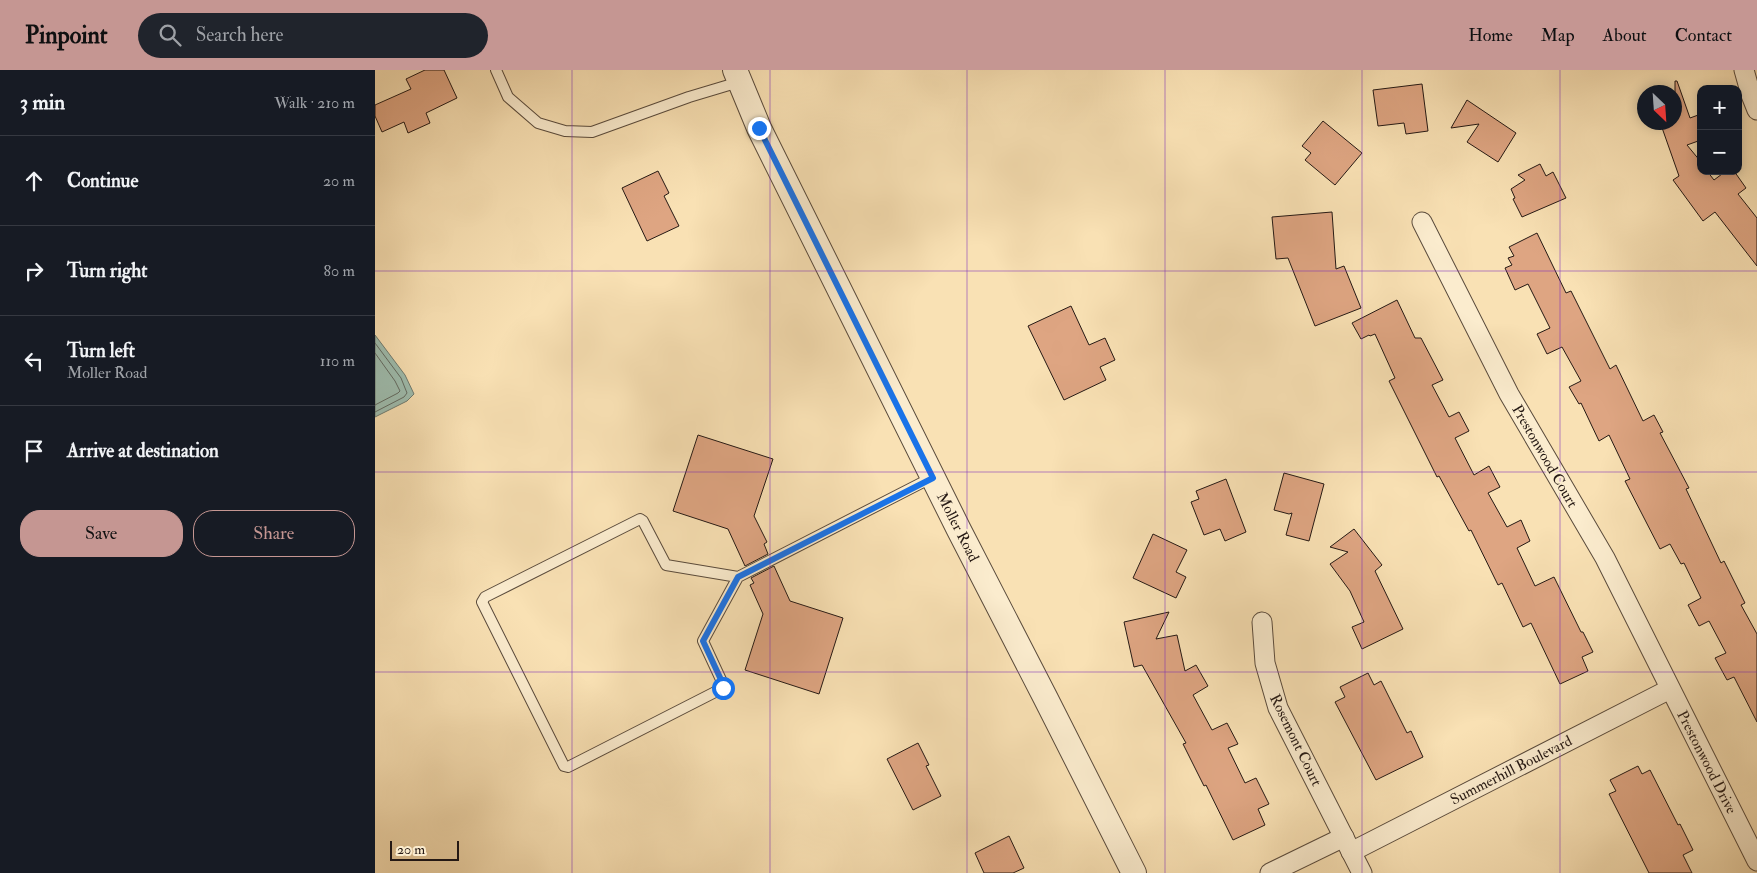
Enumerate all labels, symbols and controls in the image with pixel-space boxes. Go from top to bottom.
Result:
search box [138,13,488,58]
text: Pinpoint [25,20,108,51]
icon: search [156,21,184,49]
text: Search here [196,23,283,47]
text: Home [1468,24,1513,47]
text: Map [1541,24,1575,47]
text: About [1603,24,1647,47]
text: Contact [1675,24,1732,47]
north arrow [1637,85,1682,130]
map controls [1697,85,1742,175]
button: + [1697,85,1742,130]
text: 3 min [20,89,65,116]
text: Walk · 210 m [274,93,355,113]
route end [748,117,771,140]
button: − [1697,130,1742,175]
icon: ahead [20,167,48,195]
text: Continue [67,169,138,193]
text: 20 m [323,171,355,191]
icon: right [20,257,48,285]
text: Turn right [67,259,147,283]
text: 80 m [324,261,355,281]
text: Turn left [67,339,135,363]
icon: left [20,347,48,375]
text: 110 m [320,351,355,371]
text: Moller Road [67,363,147,383]
street label: Prestonwood Court [1507,401,1582,511]
icon: arrive [20,437,48,465]
text: Arrive at destination [67,439,219,463]
street label: Moller Road [932,489,983,566]
button: Save [20,510,183,557]
button: Share [193,510,355,557]
route start [712,677,735,700]
street label: Rosemont Court [1265,691,1326,789]
street label: Prestonwood Drive [1672,707,1741,817]
street label: Summerhill Boulevard [1447,731,1576,809]
scale bar [390,838,459,861]
text: 20 m [397,841,425,858]

